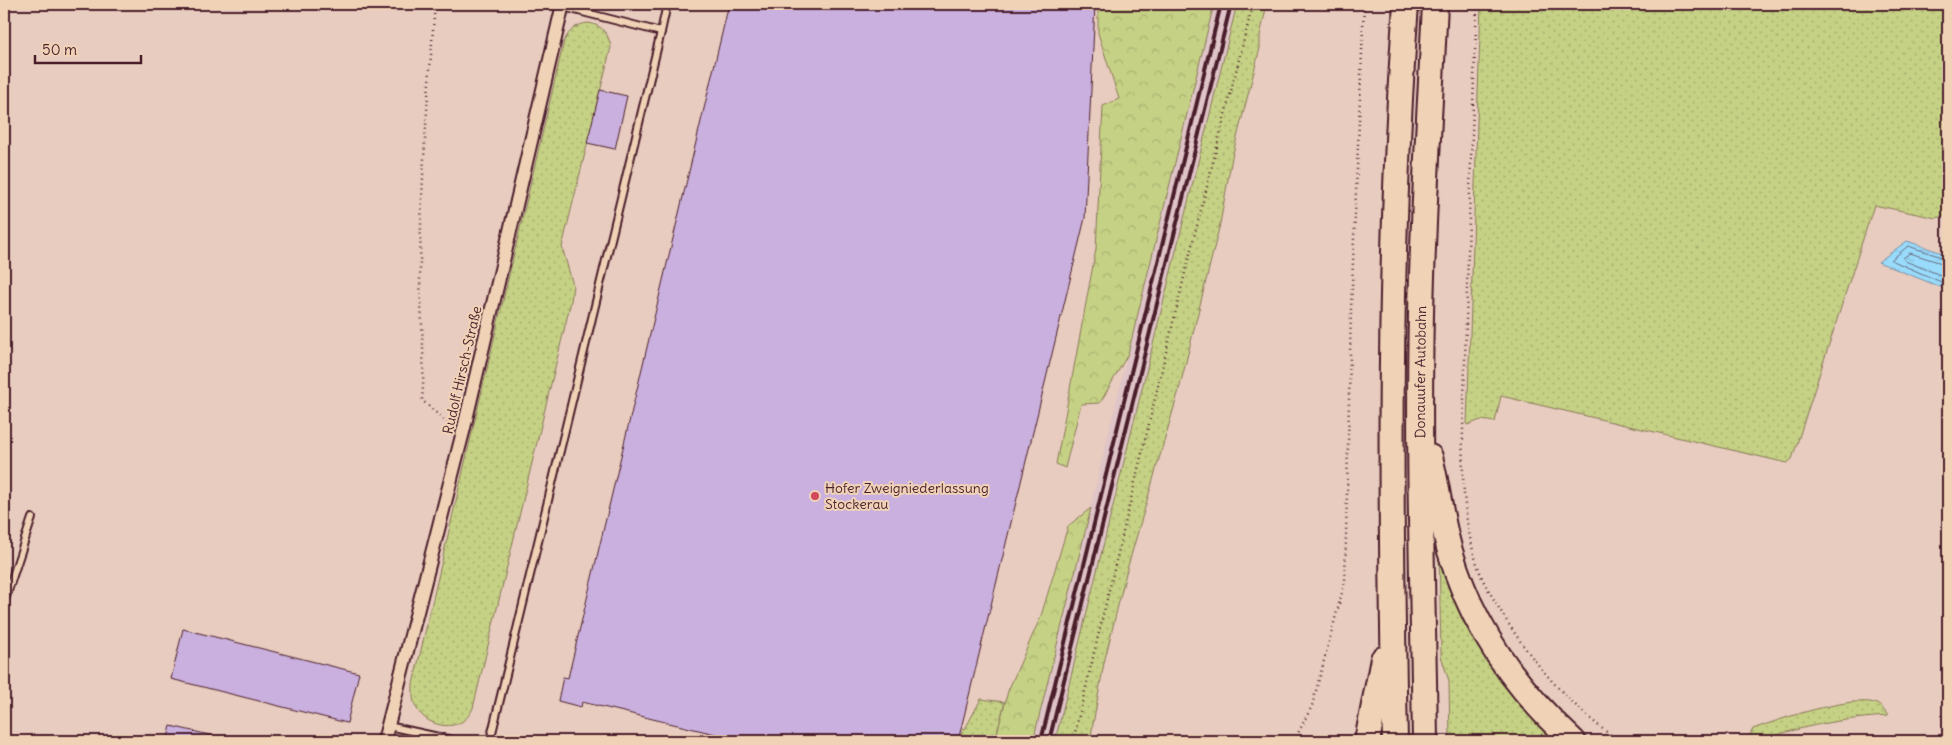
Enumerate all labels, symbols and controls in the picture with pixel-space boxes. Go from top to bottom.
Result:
scale bar [35,32,141,64]
text: 50 m [42,40,77,59]
street label: Rudolf Hirsch-Straße [438,304,486,436]
street label: Donauufer Autobahn [1411,306,1430,438]
place label: Hofer Zweigniederlassung Stockerau [825,479,989,513]
marker: Hofer Zweigniederlassung Stockerau [809,490,821,502]

